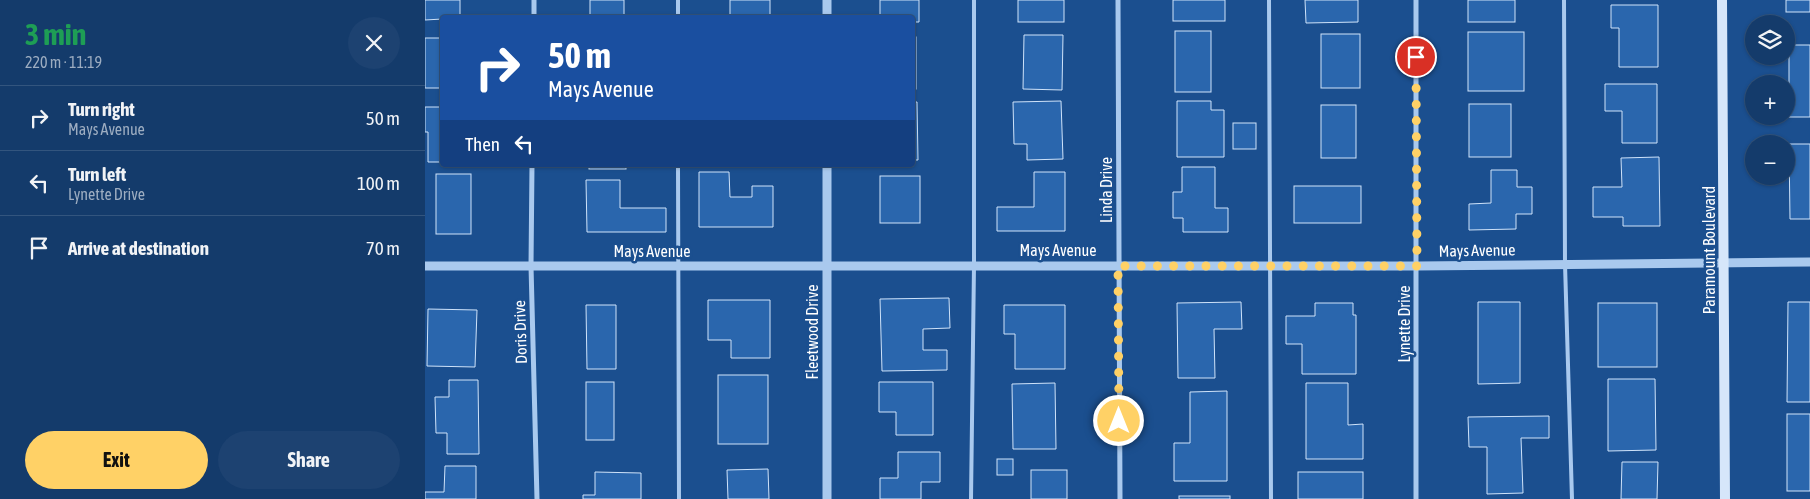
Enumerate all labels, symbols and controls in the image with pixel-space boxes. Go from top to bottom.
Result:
map controls [1745,15,1795,185]
button: layers [1745,15,1795,65]
text: 3 min [25,17,86,51]
button: close [348,17,400,69]
icon: right [465,35,530,100]
text: 50 m [548,35,611,75]
pin [1395,36,1437,78]
icon: arrive [1402,43,1430,71]
text: 220 m · 11:19 [25,53,102,71]
button: + [1745,75,1795,125]
text: Mays Avenue [548,76,654,102]
text: Turn right [68,98,135,120]
icon: right [25,104,53,132]
text: 50 m [366,107,400,129]
text: Mays Avenue [68,120,145,138]
icon: left [510,130,538,158]
text: Then [465,133,500,155]
button: − [1745,135,1795,185]
street label: Linda Drive [1097,157,1115,223]
text: Turn left [68,163,126,185]
icon: left [25,169,53,197]
text: 100 m [357,172,400,194]
text: Lynette Drive [68,185,145,203]
street label: Paramount Boulevard [1700,186,1718,314]
icon: arrive [25,234,53,262]
text: Arrive at destination [68,237,209,259]
text: 70 m [366,237,400,259]
street label: Mays Avenue [1438,240,1516,261]
street label: Mays Avenue [1020,241,1096,260]
street label: Mays Avenue [614,242,690,261]
street label: Fleetwood Drive [803,285,821,379]
street label: Lynette Drive [1395,286,1414,362]
street label: Doris Drive [510,300,530,364]
position arrow [1092,394,1144,446]
button: Exit [25,431,208,489]
button: Share [218,431,400,489]

